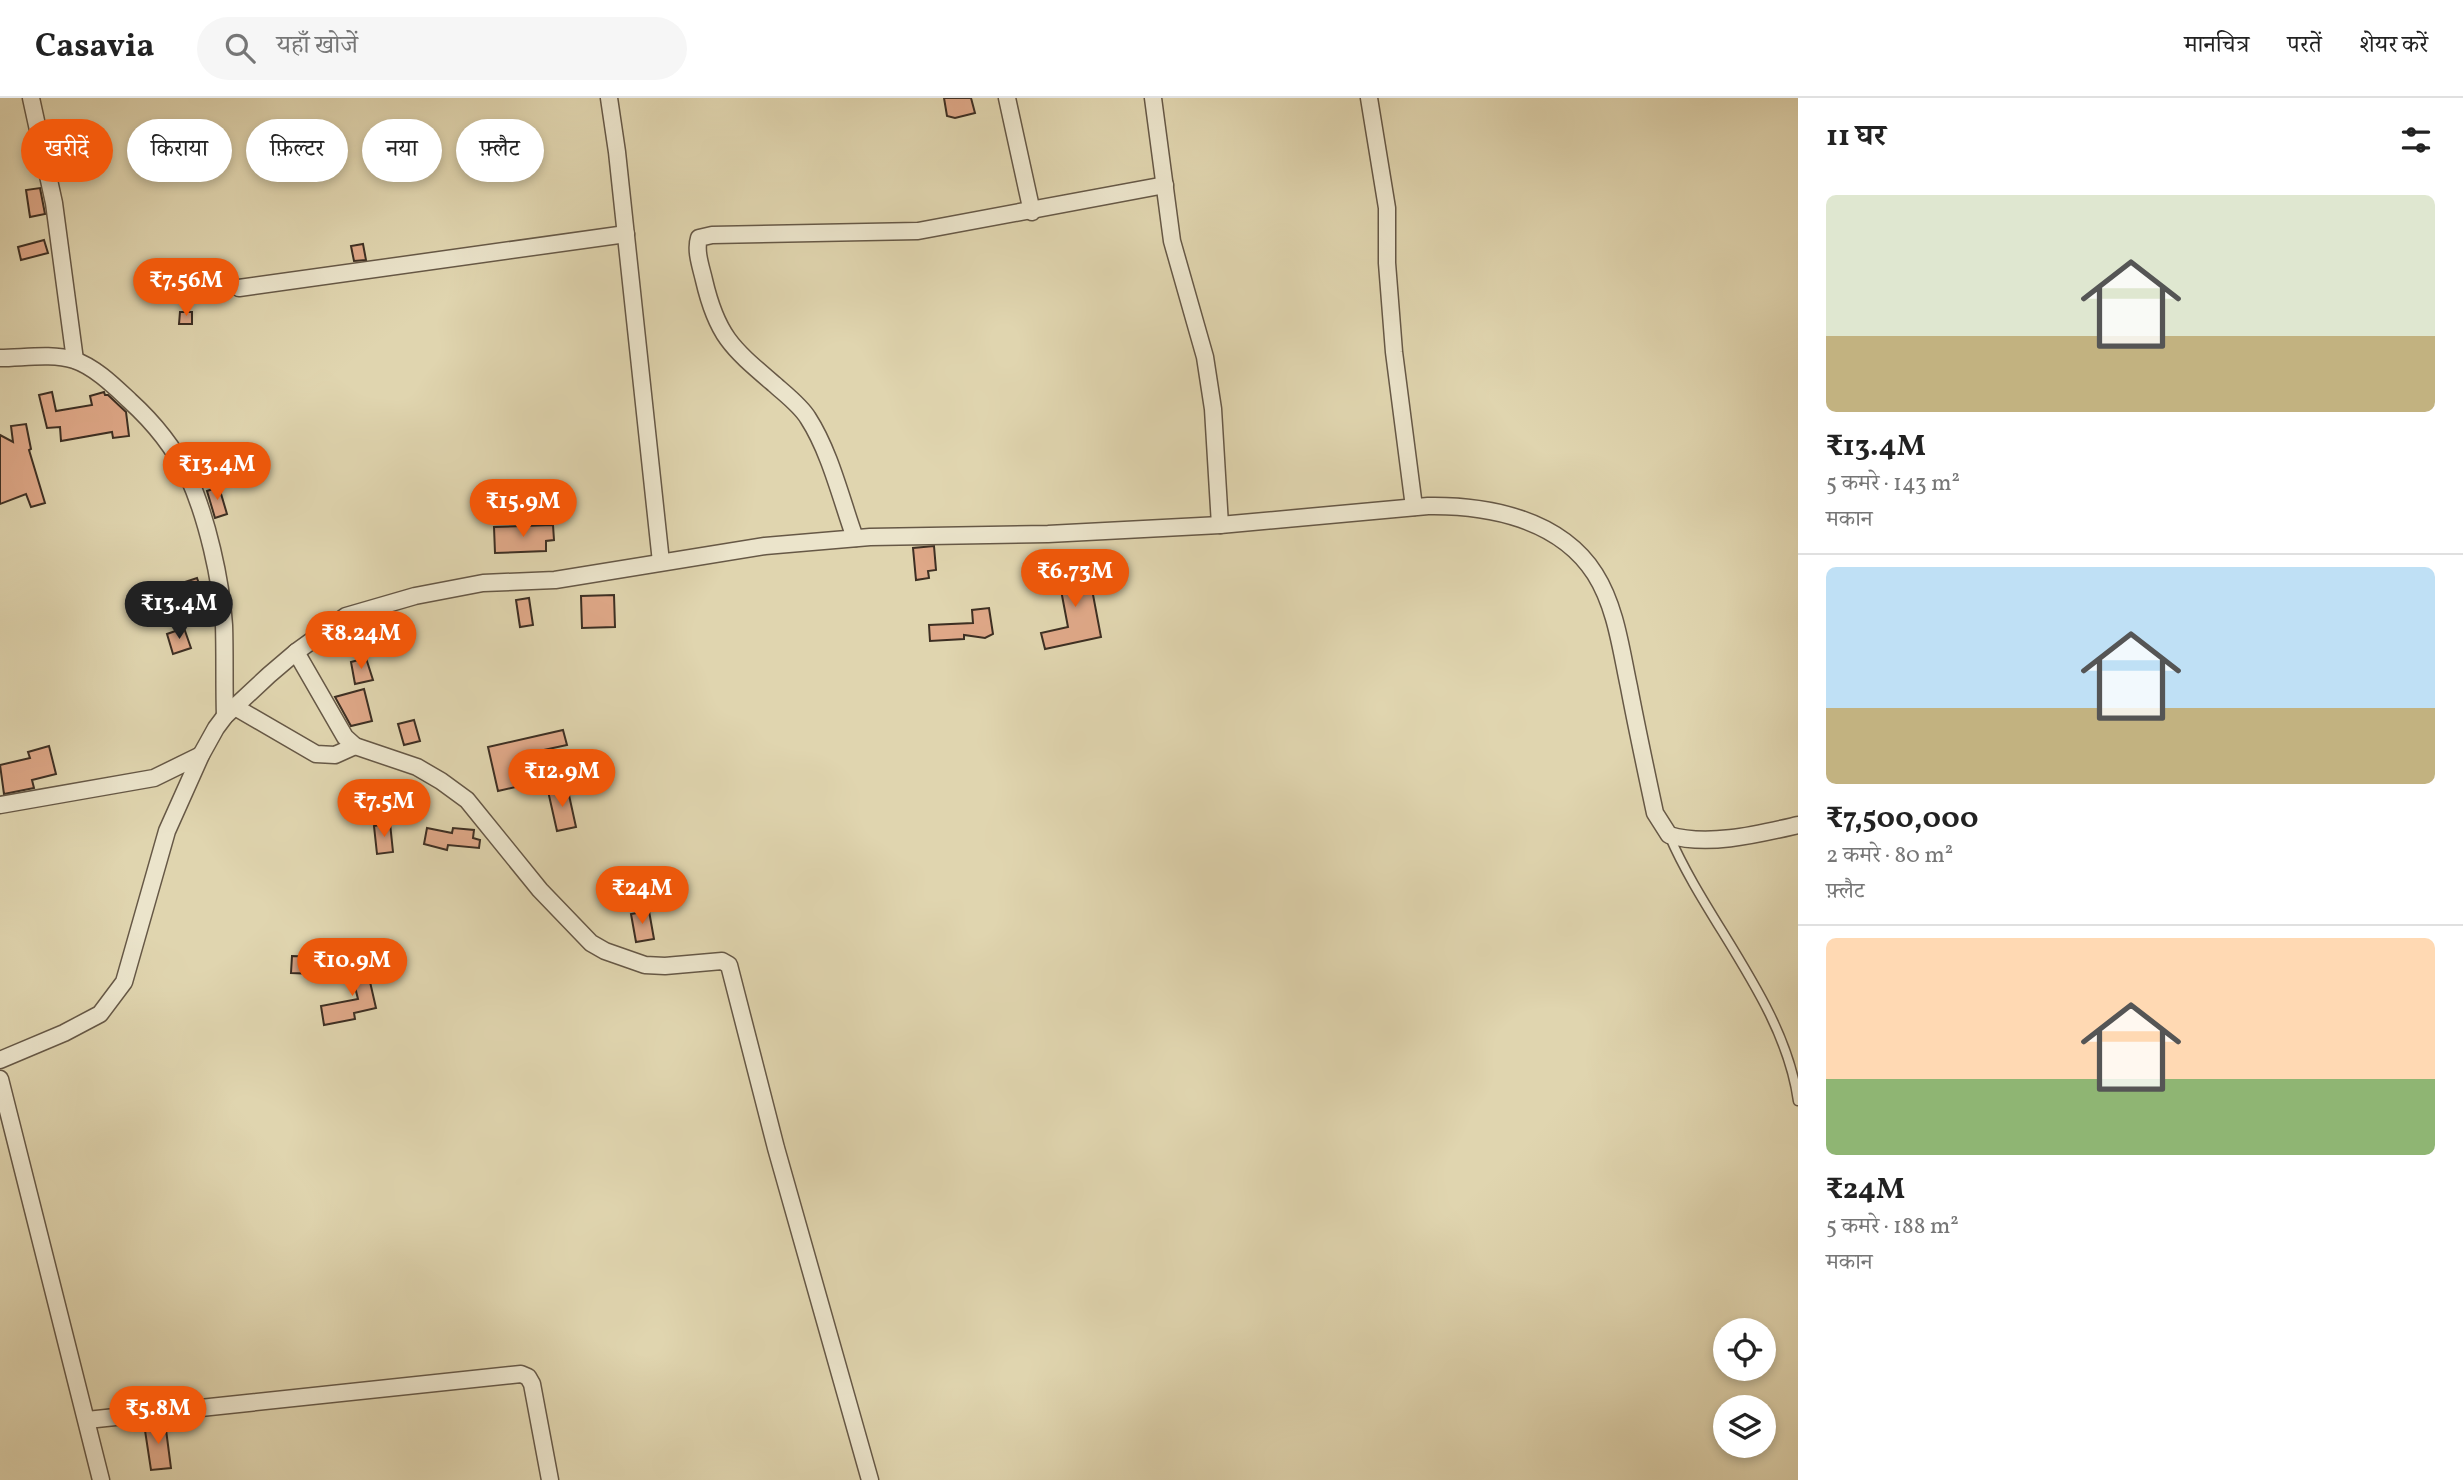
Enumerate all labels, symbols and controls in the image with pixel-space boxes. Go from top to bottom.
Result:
search box [197,17,687,80]
text: Casavia [35,25,155,71]
text: यहाँ खोजें [277,28,358,64]
icon: search [221,29,259,67]
text: मानचित्र [2184,29,2249,63]
text: परतें [2287,29,2322,63]
text: शेयर करें [2360,29,2428,63]
text: 11 घर [1826,116,1886,158]
chip: खरीदें [21,119,113,182]
chip: किराया [127,119,232,182]
chip: फ़िल्टर [246,119,348,182]
chip: नया [362,119,442,182]
chip: फ़्लैट [456,119,544,182]
icon: filters [2397,121,2435,159]
icon: home [2068,241,2194,367]
pin: ₹7.56M [129,258,243,318]
text: ₹7.56M [149,265,223,297]
text: ₹13.4M [1826,426,1926,468]
pin: ₹13.4M [160,442,274,502]
text: ₹13.4M [179,449,255,481]
text: 5 कमरे · 143 m² [1826,468,1960,500]
pin: ₹15.9M [466,480,580,539]
text: ₹15.9M [486,486,560,518]
text: मकान [1826,504,1873,536]
pin: ₹6.73M [1018,550,1132,609]
text: ₹6.73M [1037,556,1113,588]
pin: ₹13.4M [122,582,236,641]
text: ₹13.4M [141,588,217,620]
pin: ₹8.24M [304,612,418,671]
icon: home [2068,613,2194,739]
text: ₹8.24M [321,618,401,650]
pin: ₹12.9M [505,750,619,809]
text: ₹12.9M [524,756,600,788]
pin: ₹7.5M [335,780,433,839]
text: ₹7.5M [353,786,415,818]
text: ₹7,500,000 [1826,798,1978,840]
text: 2 कमरे · 80 m² [1826,840,1953,872]
pin: ₹24M [601,866,683,926]
text: ₹24M [612,873,672,905]
text: फ़्लैट [1826,876,1864,908]
pin: ₹10.9M [295,939,409,998]
text: ₹10.9M [313,945,391,977]
icon: home [2068,984,2194,1110]
text: ₹24M [1826,1169,1905,1211]
text: 5 कमरे · 188 m² [1826,1211,1959,1243]
text: मकान [1826,1247,1873,1279]
map controls [1713,1318,1776,1458]
button: locate [1713,1318,1776,1381]
pin: ₹5.8M [109,1386,207,1446]
text: ₹5.8M [125,1393,191,1425]
button: layers [1713,1395,1776,1458]

